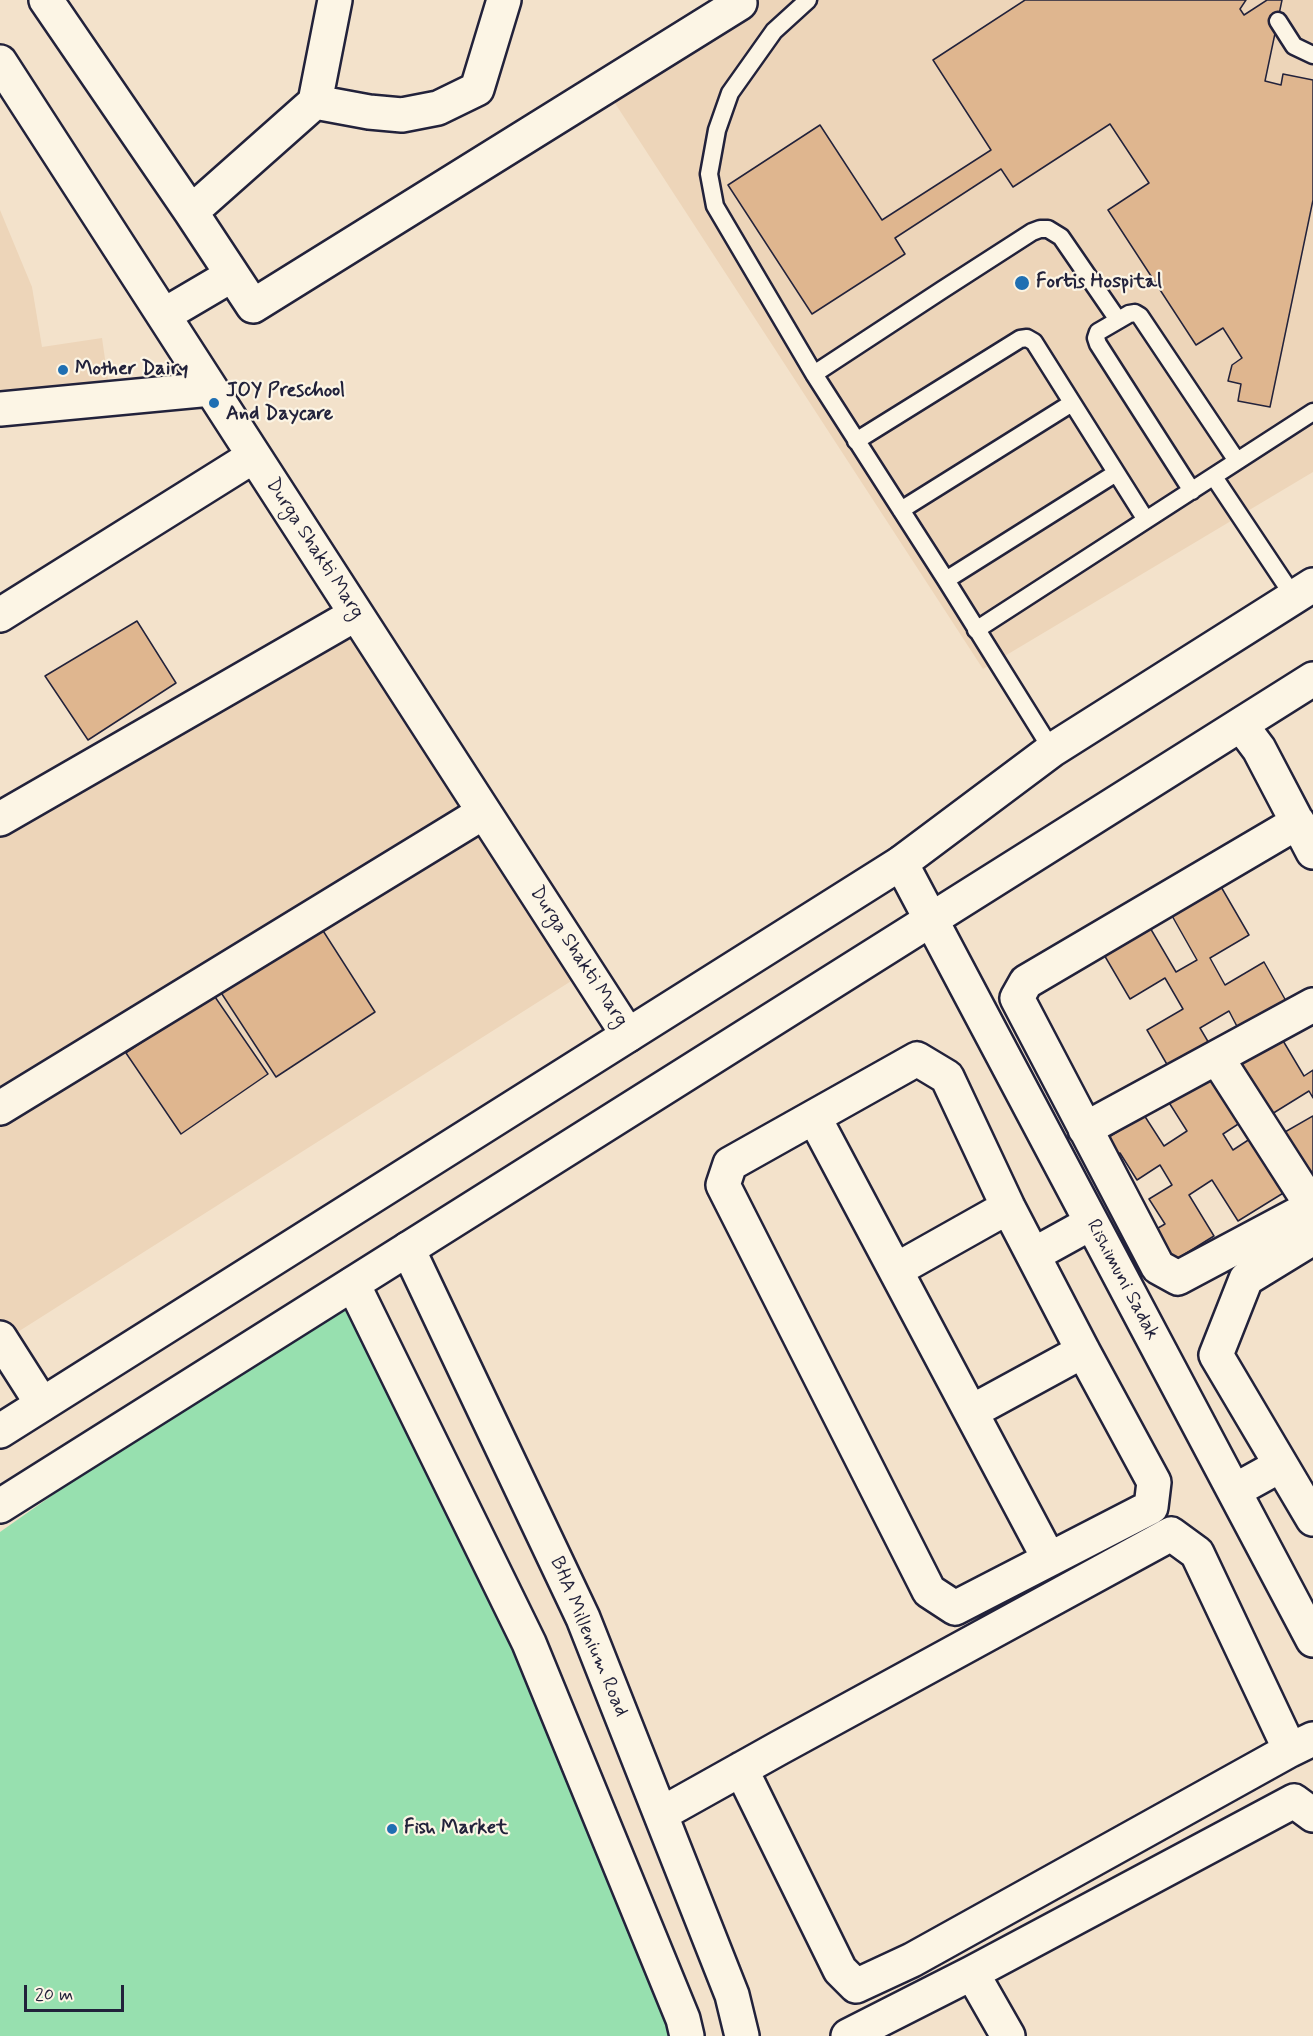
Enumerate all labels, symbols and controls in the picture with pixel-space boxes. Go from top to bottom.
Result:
place label: Fortis Hospital [1036,271,1162,295]
marker: Fortis Hospital [1013,274,1031,292]
place label: Mother Dairy [75,358,188,382]
marker: Mother Dairy [56,363,70,377]
place label: JOY Preschool And Daycare [226,380,345,427]
marker: JOY Preschool And Daycare [207,396,221,410]
street label: Durga Shakti Marg [260,474,368,624]
street label: Durga Shakti Marg [524,882,632,1032]
street label: Rishimuni Sadak [1080,1216,1164,1344]
street label: BHA Millenium Road [544,1554,632,1720]
place label: Fish Market [404,1817,508,1841]
marker: Fish Market [385,1822,399,1836]
scale bar [27,1973,128,2011]
text: 20 m [35,1983,73,2007]

